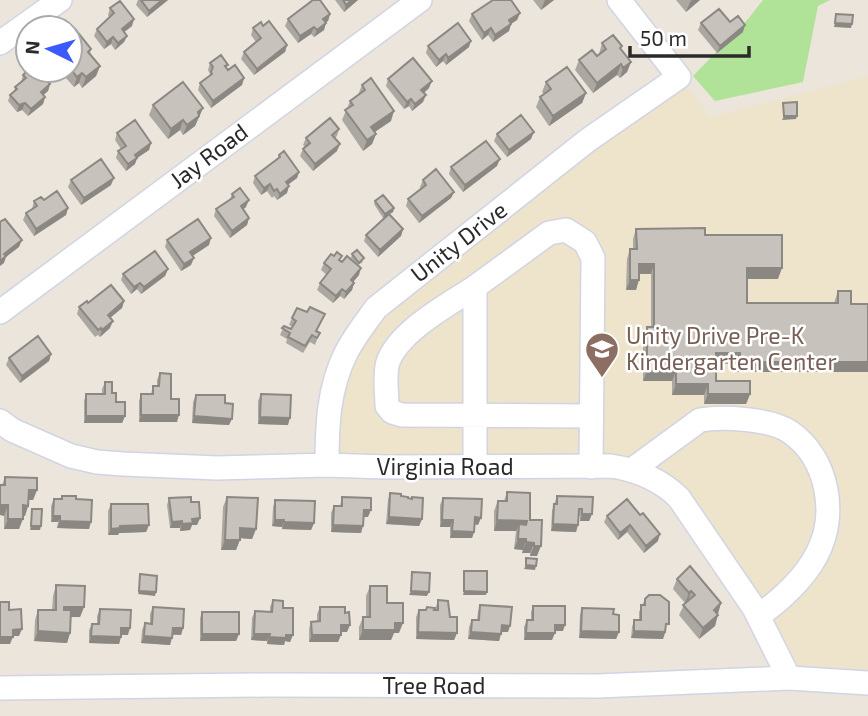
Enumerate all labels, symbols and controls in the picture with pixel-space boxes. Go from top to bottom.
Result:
north arrow [14,14,84,84]
scale bar [630,14,749,58]
text: 50 m [640,25,687,50]
text: N [20,40,44,55]
street label: Jay Road [164,117,253,194]
street label: Unity Drive [405,195,512,288]
place label: Unity Drive Pre-K Kindergarten Center [626,321,837,375]
school or university icon: Unity Drive Pre-K Kindergarten Center [583,330,621,379]
street label: Virginia Road [376,452,514,480]
street label: Tree Road [383,671,485,699]

